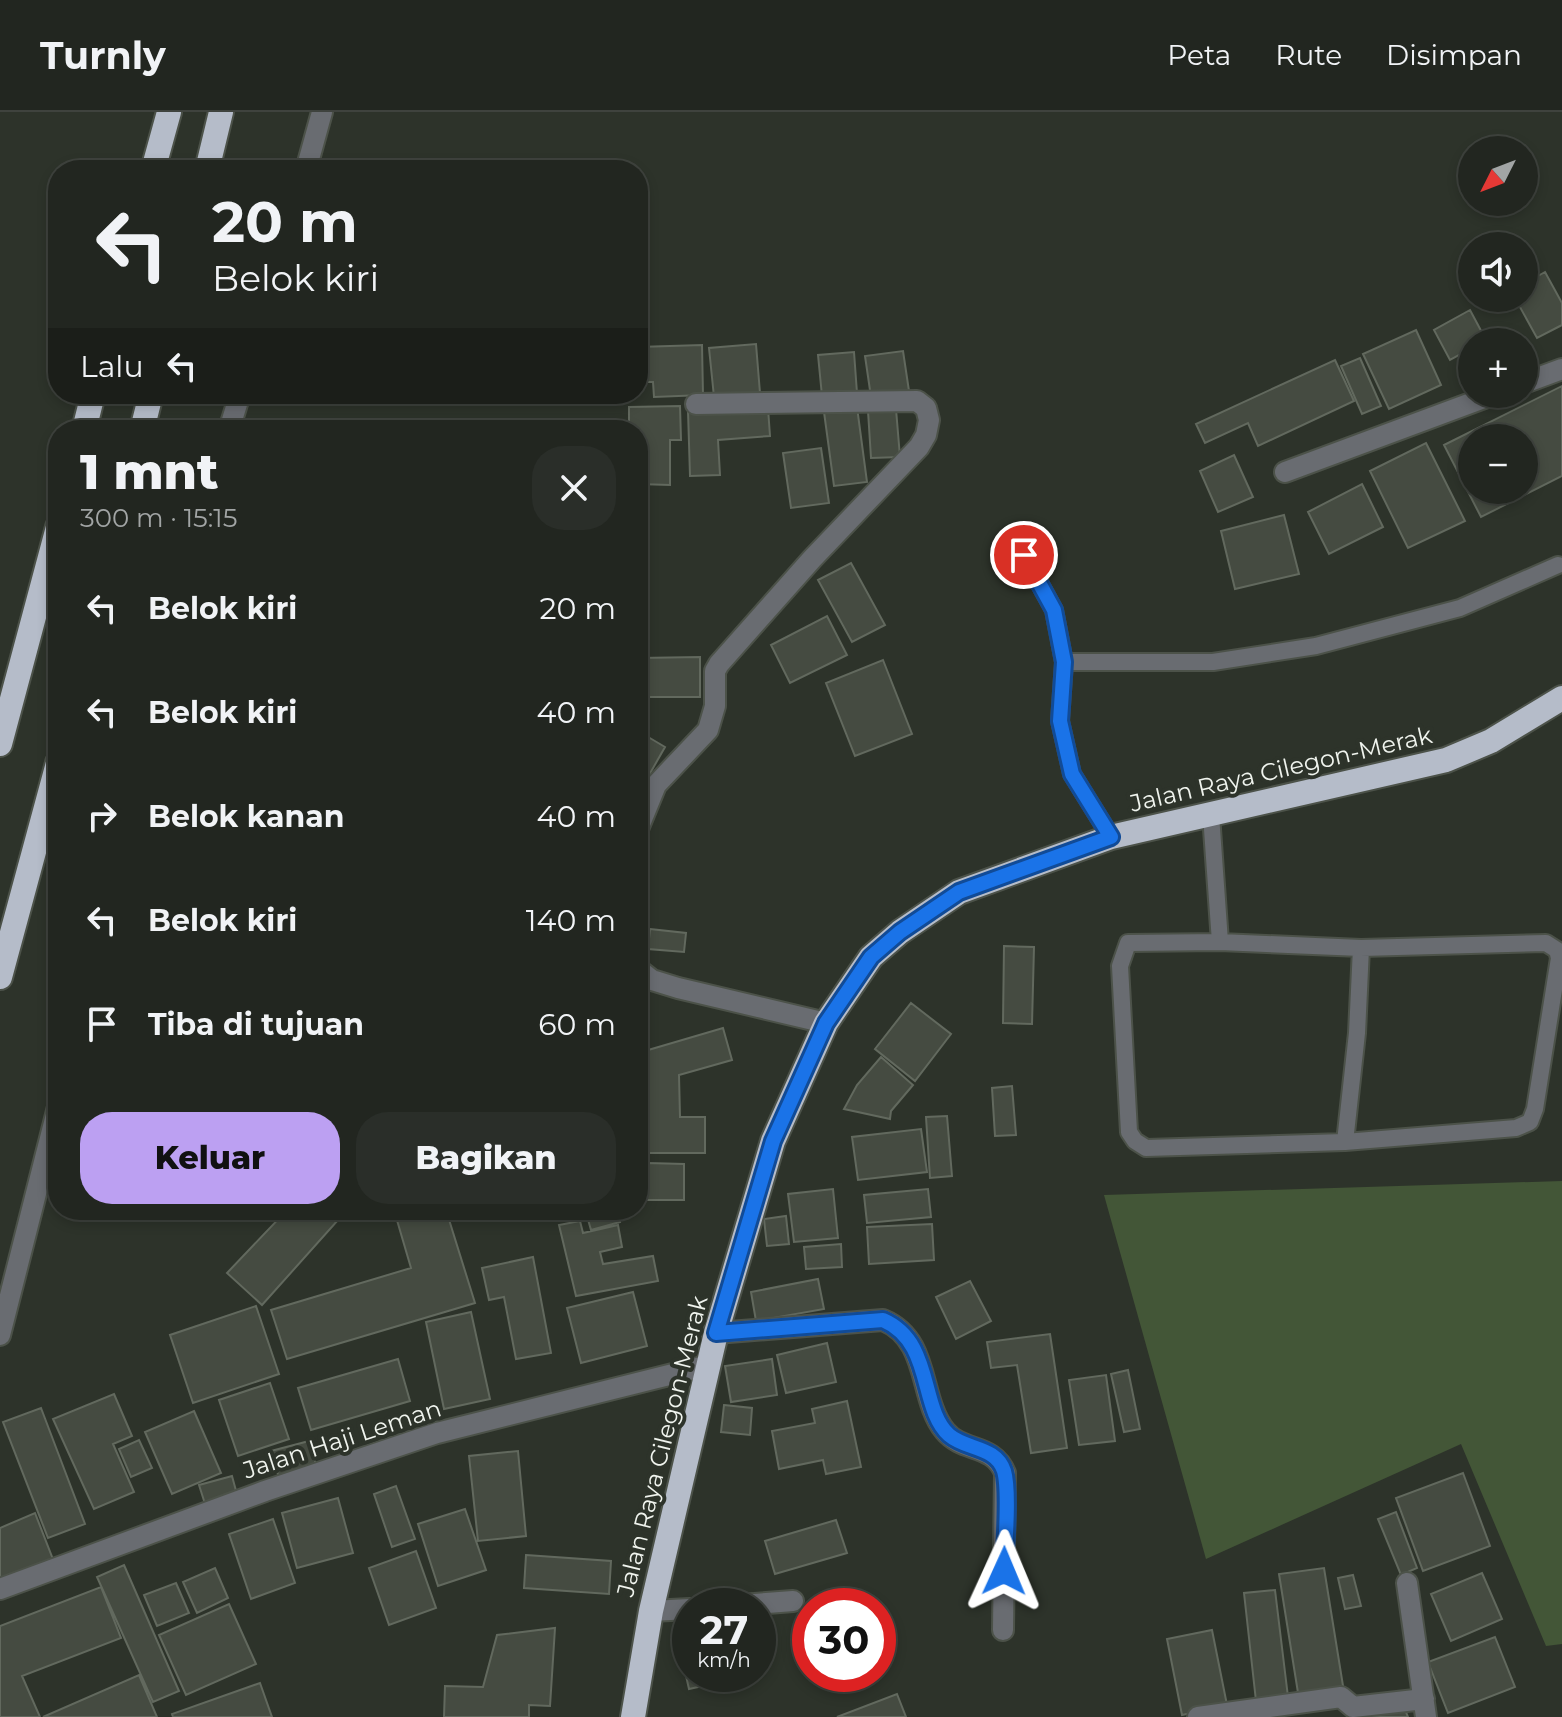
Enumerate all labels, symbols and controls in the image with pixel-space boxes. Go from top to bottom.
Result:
text: Turnly [40,32,166,79]
text: Peta [1167,38,1231,72]
text: Rute [1275,38,1342,72]
text: Disimpan [1386,38,1522,72]
north arrow [1458,136,1538,216]
map controls [1458,136,1538,504]
text: 20 m [212,188,358,256]
icon: left [80,192,184,296]
button: sound [1458,232,1538,312]
text: Belok kiri [212,256,379,300]
button: + [1458,328,1538,408]
icon: left [160,344,204,388]
text: Lalu [80,348,144,385]
button: − [1458,424,1538,504]
text: 1 mnt [80,443,218,501]
button: close [532,446,616,530]
text: 300 m · 15:15 [80,502,237,534]
pin [990,521,1058,589]
icon: arrive [1002,533,1046,577]
icon: left [80,586,124,630]
text: Belok kiri [148,590,297,627]
text: 20 m [539,590,616,627]
icon: left [80,690,124,734]
text: Belok kiri [148,694,297,731]
text: 40 m [537,694,616,731]
street label: Jalan Raya Cilegon-Merak [1126,720,1435,818]
icon: right [80,794,124,838]
text: Belok kanan [148,798,345,835]
text: 40 m [537,798,616,835]
icon: left [80,898,124,942]
text: Belok kiri [148,902,297,939]
text: 140 m [526,902,616,939]
icon: arrive [80,1002,124,1046]
text: Tiba di tujuan [148,1006,364,1043]
text: 60 m [538,1006,616,1043]
button: Keluar [80,1112,340,1204]
button: Bagikan [356,1112,616,1204]
street label: Jalan Raya Cilegon-Merak [610,1292,714,1600]
street label: Jalan Haji Leman [238,1393,445,1485]
position arrow [962,1529,1046,1613]
speed limit sign: 30 [792,1588,896,1692]
text: 27 [700,1605,748,1654]
text: km/h [697,1648,751,1672]

